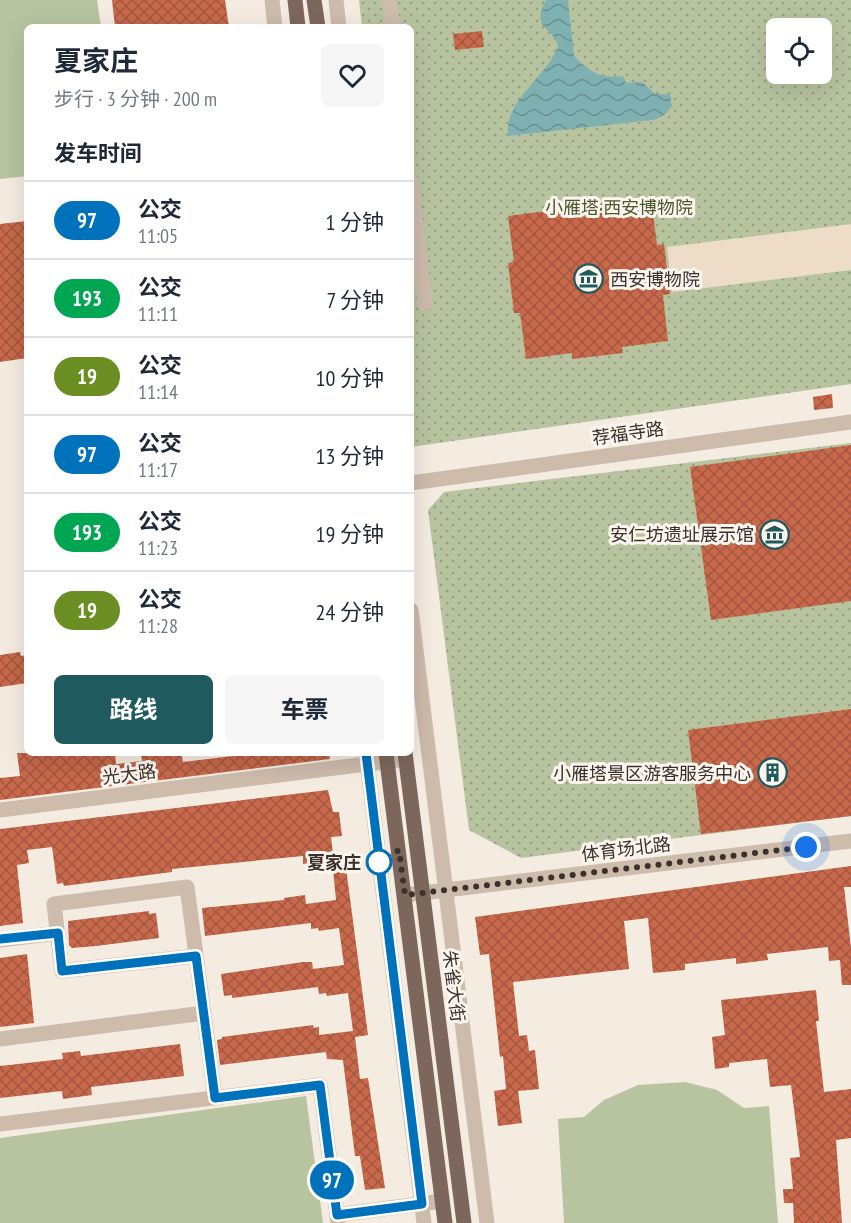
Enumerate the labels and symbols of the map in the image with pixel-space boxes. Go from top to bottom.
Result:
park label: 小雁塔·西安博物院 [545,196,693,219]
museum icon: 西安博物院 [573,263,605,295]
place label: 西安博物院 [610,268,700,291]
street label: 荐福寺路 [591,417,665,449]
museum icon: 安仁坊遗址展示馆 [759,518,791,550]
place label: 安仁坊遗址展示馆 [610,523,754,546]
building icon: 小雁塔景区游客服务中心 [756,757,788,789]
street label: 光大路 [101,759,157,789]
place label: 小雁塔景区游客服务中心 [553,762,751,785]
street label: 体育场北路 [580,832,672,866]
your location [791,832,821,862]
marker: 夏家庄 [366,849,392,875]
place label: 夏家庄 [307,851,361,874]
street label: 朱雀大街 [438,949,470,1023]
line badge: 97 [305,1160,359,1200]

